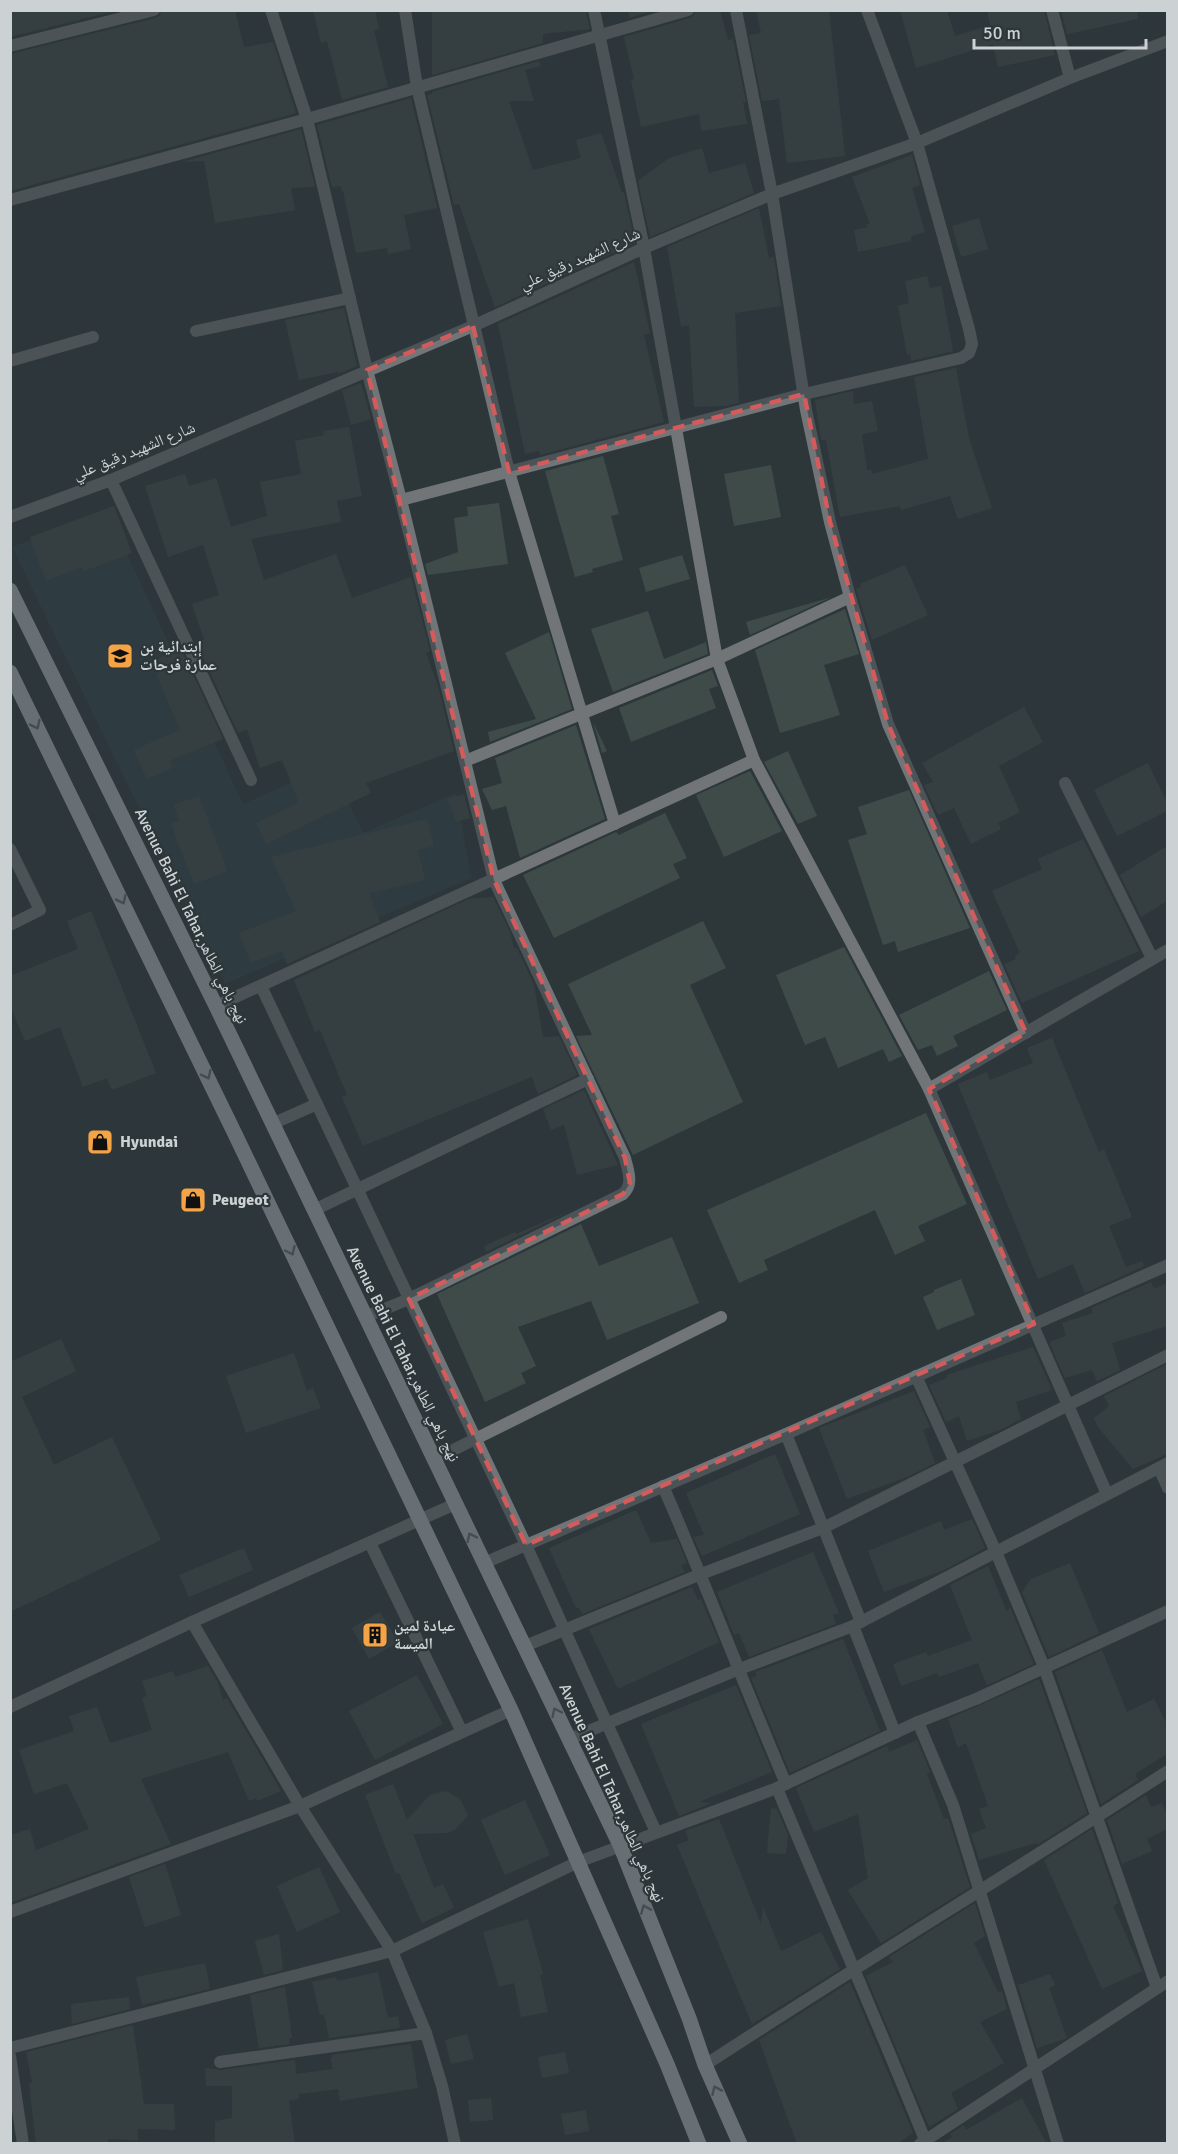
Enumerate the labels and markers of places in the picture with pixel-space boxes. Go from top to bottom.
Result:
place label: إبتدائية بن عمارة فرحات [140,637,217,675]
school or university icon: إبتدائية بن عمارة فرحات [105,641,135,671]
shop icon: Hyundai [85,1127,115,1157]
place label: Hyundai [120,1132,178,1152]
shop icon: Peugeot [178,1185,208,1215]
place label: Peugeot [212,1190,269,1210]
place label: عيادة لمين الميسة [394,1616,455,1654]
building icon: عيادة لمين الميسة [360,1620,390,1650]

